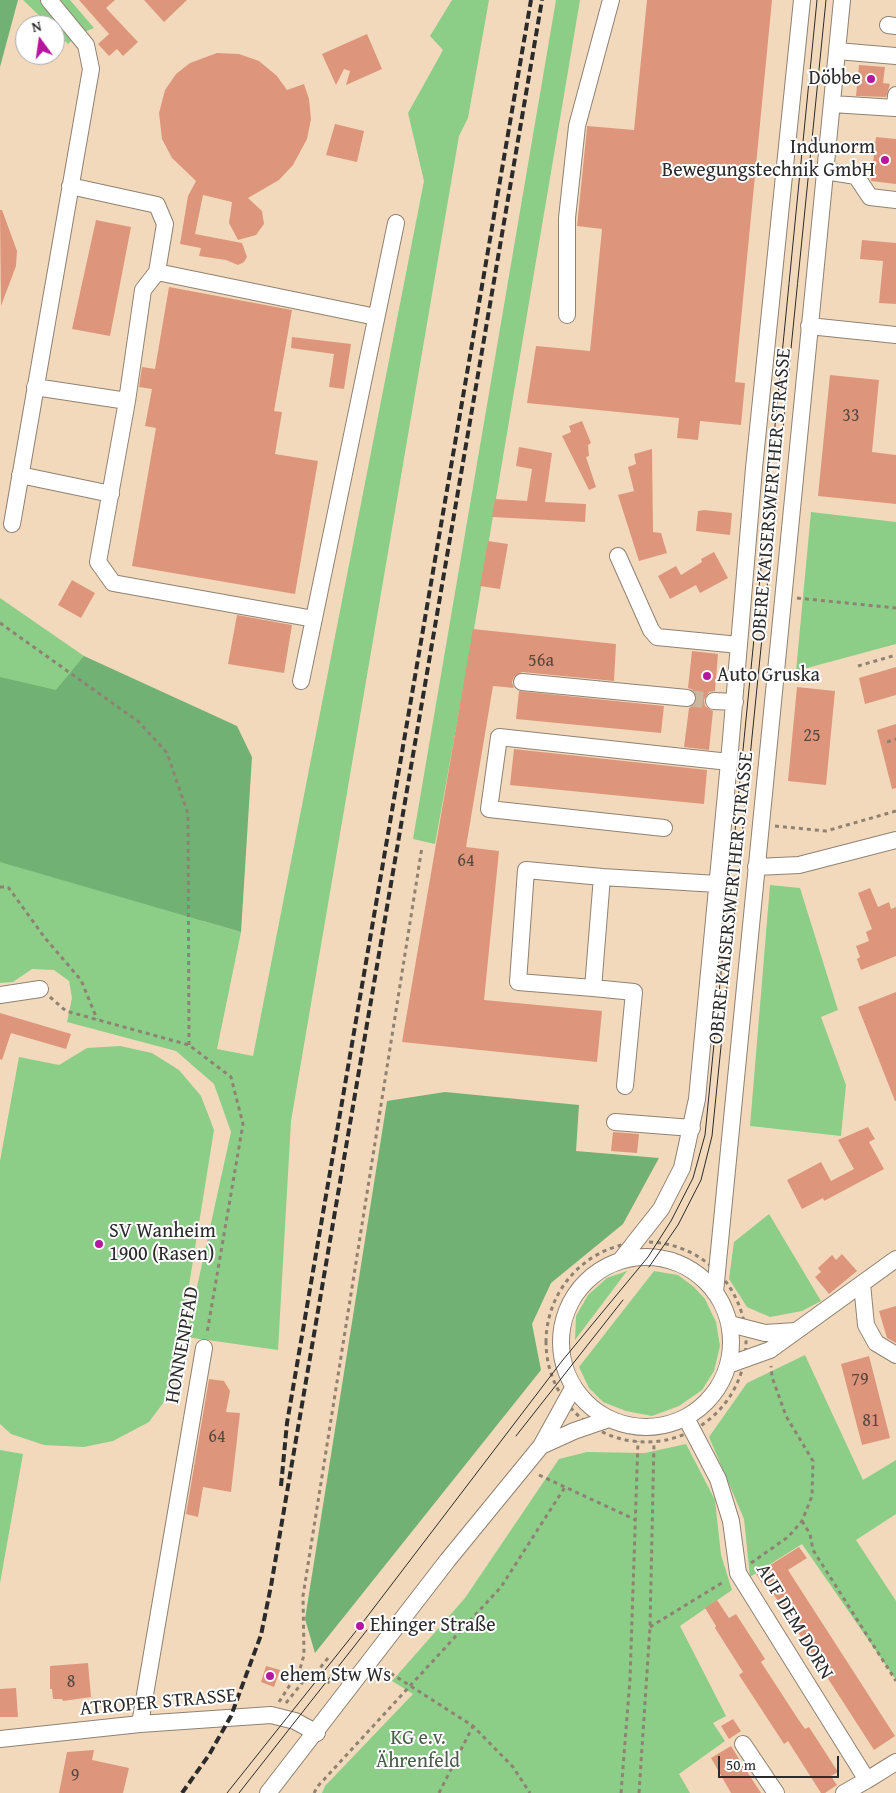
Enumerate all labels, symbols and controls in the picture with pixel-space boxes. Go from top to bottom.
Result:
north arrow [15,15,65,65]
text: N [30,16,44,37]
place label: Döbbe [809,67,861,91]
marker: Döbbe [865,73,877,85]
place label: Indunorm Bewegungstechnik GmbH [662,136,875,183]
marker: Indunorm Bewegungstechnik GmbH [879,154,891,166]
street label: OBERE KAISERSWERTHER STRASSE [747,348,797,642]
house number: 33 [842,405,860,427]
house number: 56a [528,650,554,672]
place label: Auto Gruska [717,664,820,688]
marker: Auto Gruska [701,670,713,682]
house number: 25 [803,725,821,747]
street label: OBERE KAISERSWERTHER STRASSE [705,751,759,1045]
house number: 64 [457,850,475,872]
place label: SV Wanheim 1900 (Rasen) [109,1220,216,1267]
marker: SV Wanheim 1900 (Rasen) [93,1238,105,1250]
street label: HONNENPFAD [161,1285,205,1405]
house number: 79 [851,1369,869,1391]
house number: 81 [862,1410,880,1432]
house number: 64 [208,1426,226,1448]
street label: AUF DEM DORN [750,1560,838,1684]
place label: Ehinger Straße [370,1614,496,1638]
marker: Ehinger Straße [354,1620,366,1632]
place label: ehem Stw Ws [280,1664,391,1688]
marker: ehem Stw Ws [264,1670,276,1682]
house number: 8 [67,1671,75,1693]
street label: ATROPER STRASSE [79,1684,237,1722]
park label: KG e.v. Ährenfeld [376,1727,460,1774]
scale bar [721,1746,842,1778]
text: 50 m [726,1754,756,1775]
house number: 9 [71,1765,79,1787]

